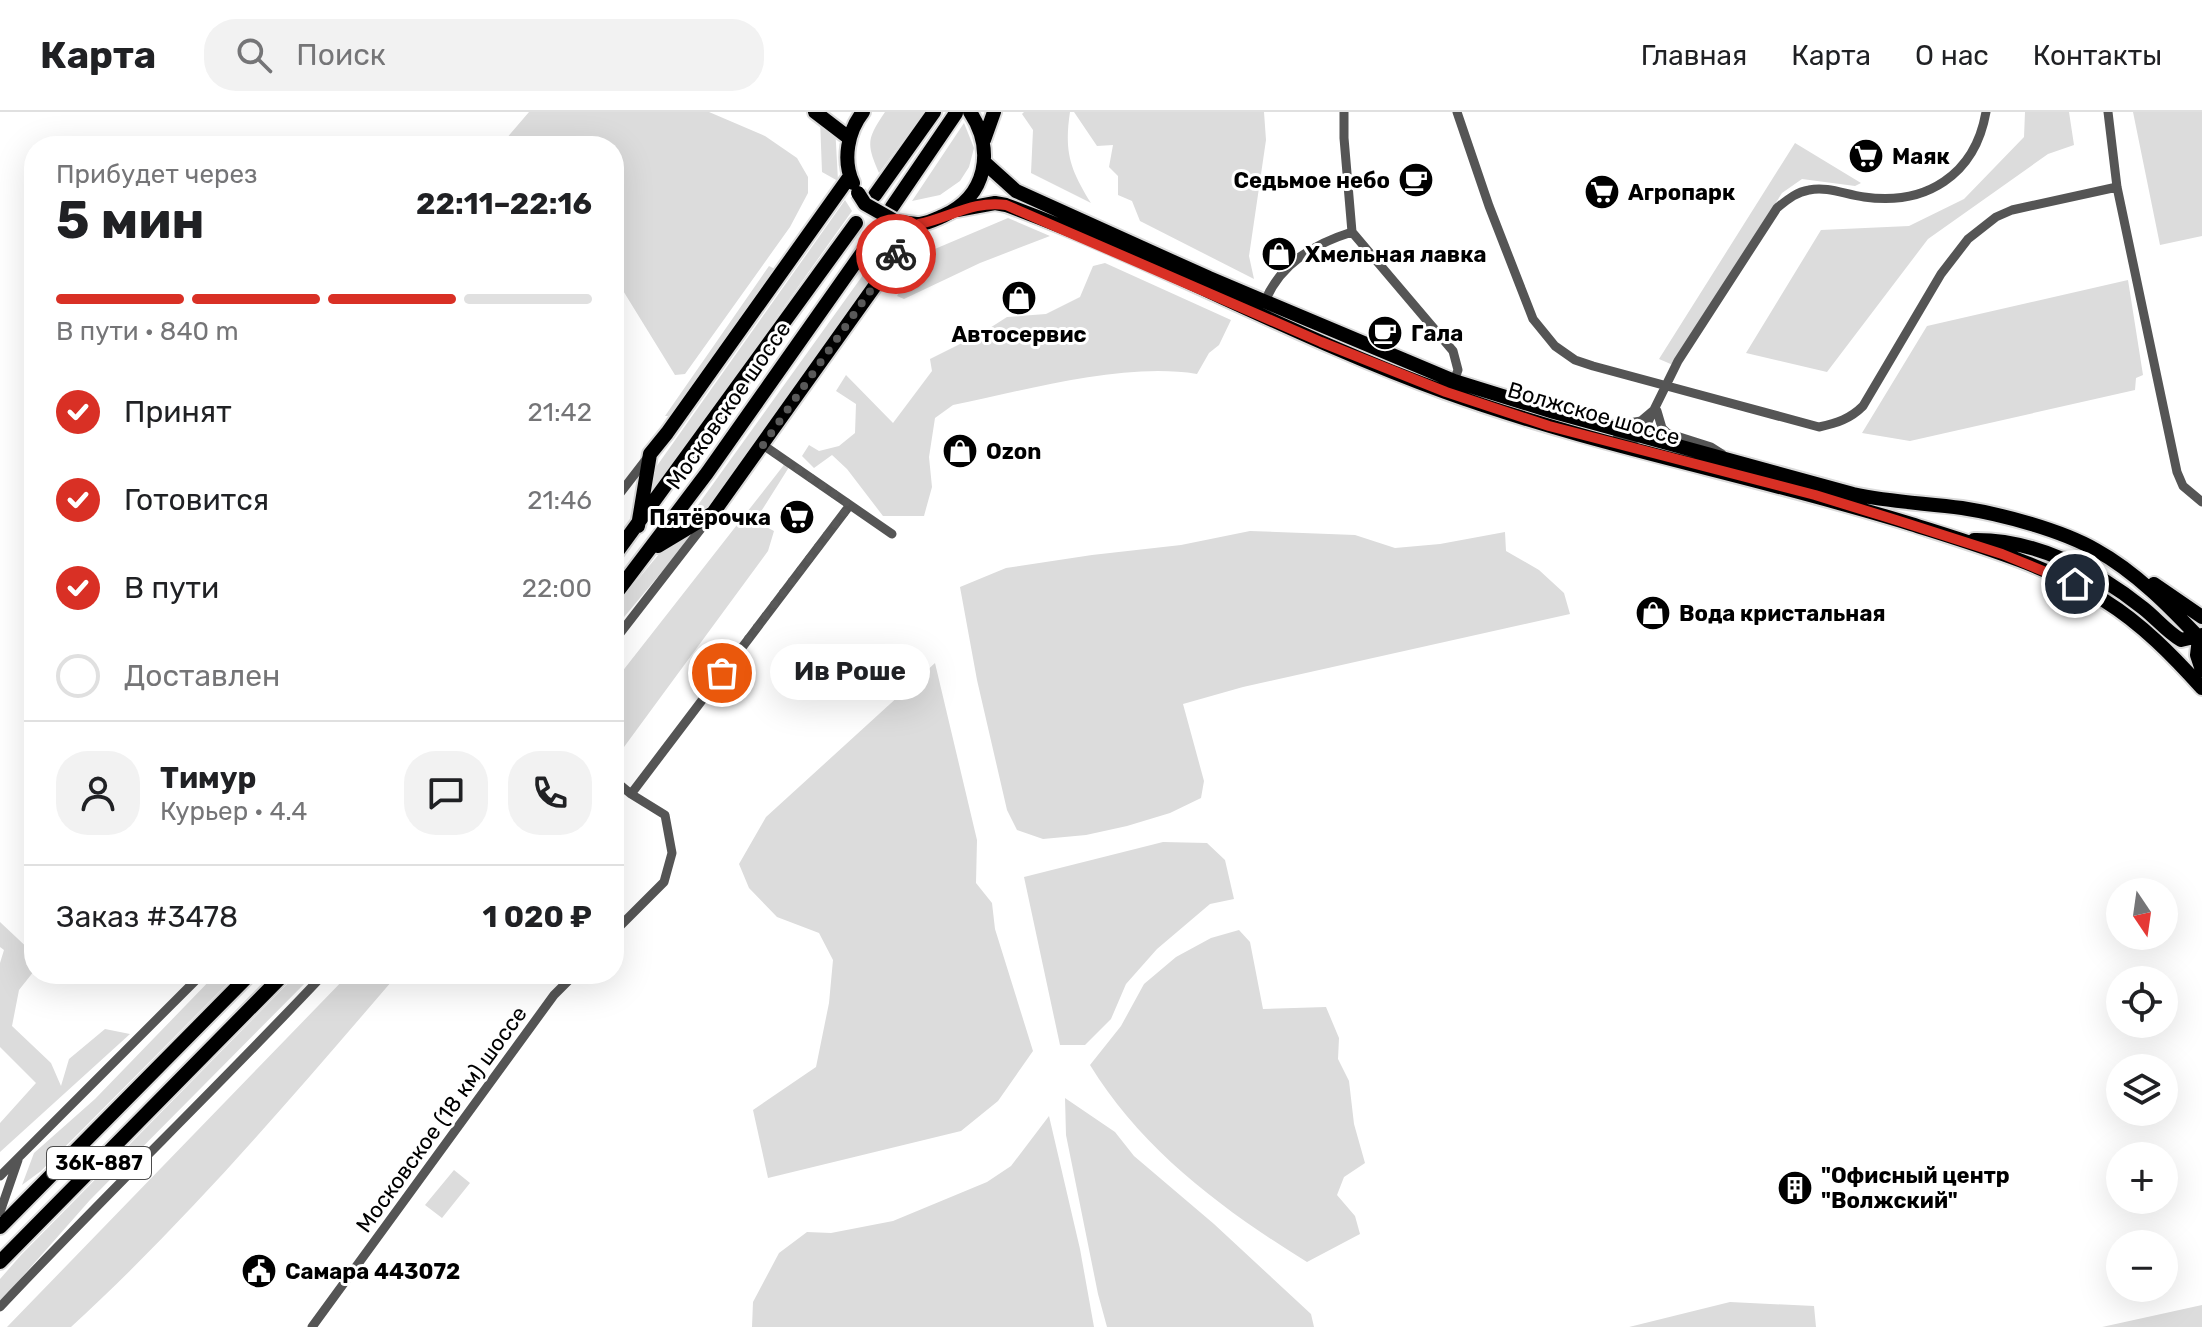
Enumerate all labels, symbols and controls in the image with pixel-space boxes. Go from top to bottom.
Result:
search box [204,19,764,91]
text: Карта [40,32,156,78]
icon: search [232,33,276,77]
text: Поиск [296,37,386,73]
text: Главная [1641,39,1747,72]
text: Карта [1791,39,1871,72]
text: О нас [1915,39,1989,72]
text: Контакты [2033,39,2162,72]
supermarket icon: Маяк [1847,137,1885,175]
place label: Маяк [1892,143,1950,170]
text: Прибудет через [56,159,257,190]
cafe icon: Седьмое небо [1397,161,1435,199]
place label: Седьмое небо [1234,167,1390,194]
supermarket icon: Агропарк [1583,173,1621,211]
place label: Агропарк [1628,179,1735,206]
text: 22:11–22:16 [416,186,592,222]
text: 5 мин [56,189,205,251]
courier [856,214,936,294]
icon: bike [874,232,918,276]
shop icon: Хмельная лавка [1260,235,1298,273]
place label: Хмельная лавка [1305,241,1486,268]
shop icon: Автосервис [1000,279,1038,317]
cafe icon: Гала [1366,314,1404,352]
text: В пути · 840 m [56,316,239,347]
street label: Московское шоссе [660,316,796,494]
place label: Гала [1411,320,1463,347]
place label: Автосервис [952,321,1086,348]
street label: Волжское шоссе [1505,376,1683,451]
icon: check [56,390,100,434]
text: Принят [124,394,232,430]
text: 21:42 [528,397,592,428]
shop icon: Ozon [941,432,979,470]
place label: Ozon [986,438,1041,465]
icon: check [56,478,100,522]
text: Готовится [124,482,269,518]
text: 21:46 [527,485,592,516]
supermarket icon: Пятёрочка [778,498,816,536]
place label: Пятёрочка [649,504,771,531]
pin [2041,550,2109,618]
icon: home [2053,562,2097,606]
icon: check [56,566,100,610]
text: В пути [124,570,219,606]
text: 22:00 [522,573,592,604]
shop icon: Вода кристальная [1634,594,1672,632]
place label: Вода кристальная [1679,600,1886,627]
pin [688,639,756,707]
callout: Ив Роше [770,645,930,701]
icon: bag [700,651,744,695]
text: Ив Роше [794,656,906,687]
text: Доставлен [124,658,280,694]
button: person [56,751,140,835]
button: chat [404,751,488,835]
button: phone [508,751,592,835]
text: Тимур [160,760,256,796]
text: Курьер · 4.4 [160,796,308,827]
north arrow [2106,878,2178,950]
map controls [2106,878,2178,1302]
text: Заказ #3478 [56,899,238,935]
text: 1 020 ₽ [482,899,592,935]
button: locate [2106,966,2178,1038]
street label: Московское (18 км) шоссе [350,1001,533,1238]
button: layers [2106,1054,2178,1126]
button: + [2106,1142,2178,1214]
road number: 36К-887 [47,1147,151,1179]
place label: "Офисный центр "Волжский" [1821,1162,2010,1214]
building icon: "Офисный центр "Волжский" [1776,1169,1814,1207]
button: − [2106,1230,2178,1302]
public building icon: Самара 443072 [240,1252,278,1290]
place label: Самара 443072 [285,1258,460,1285]

